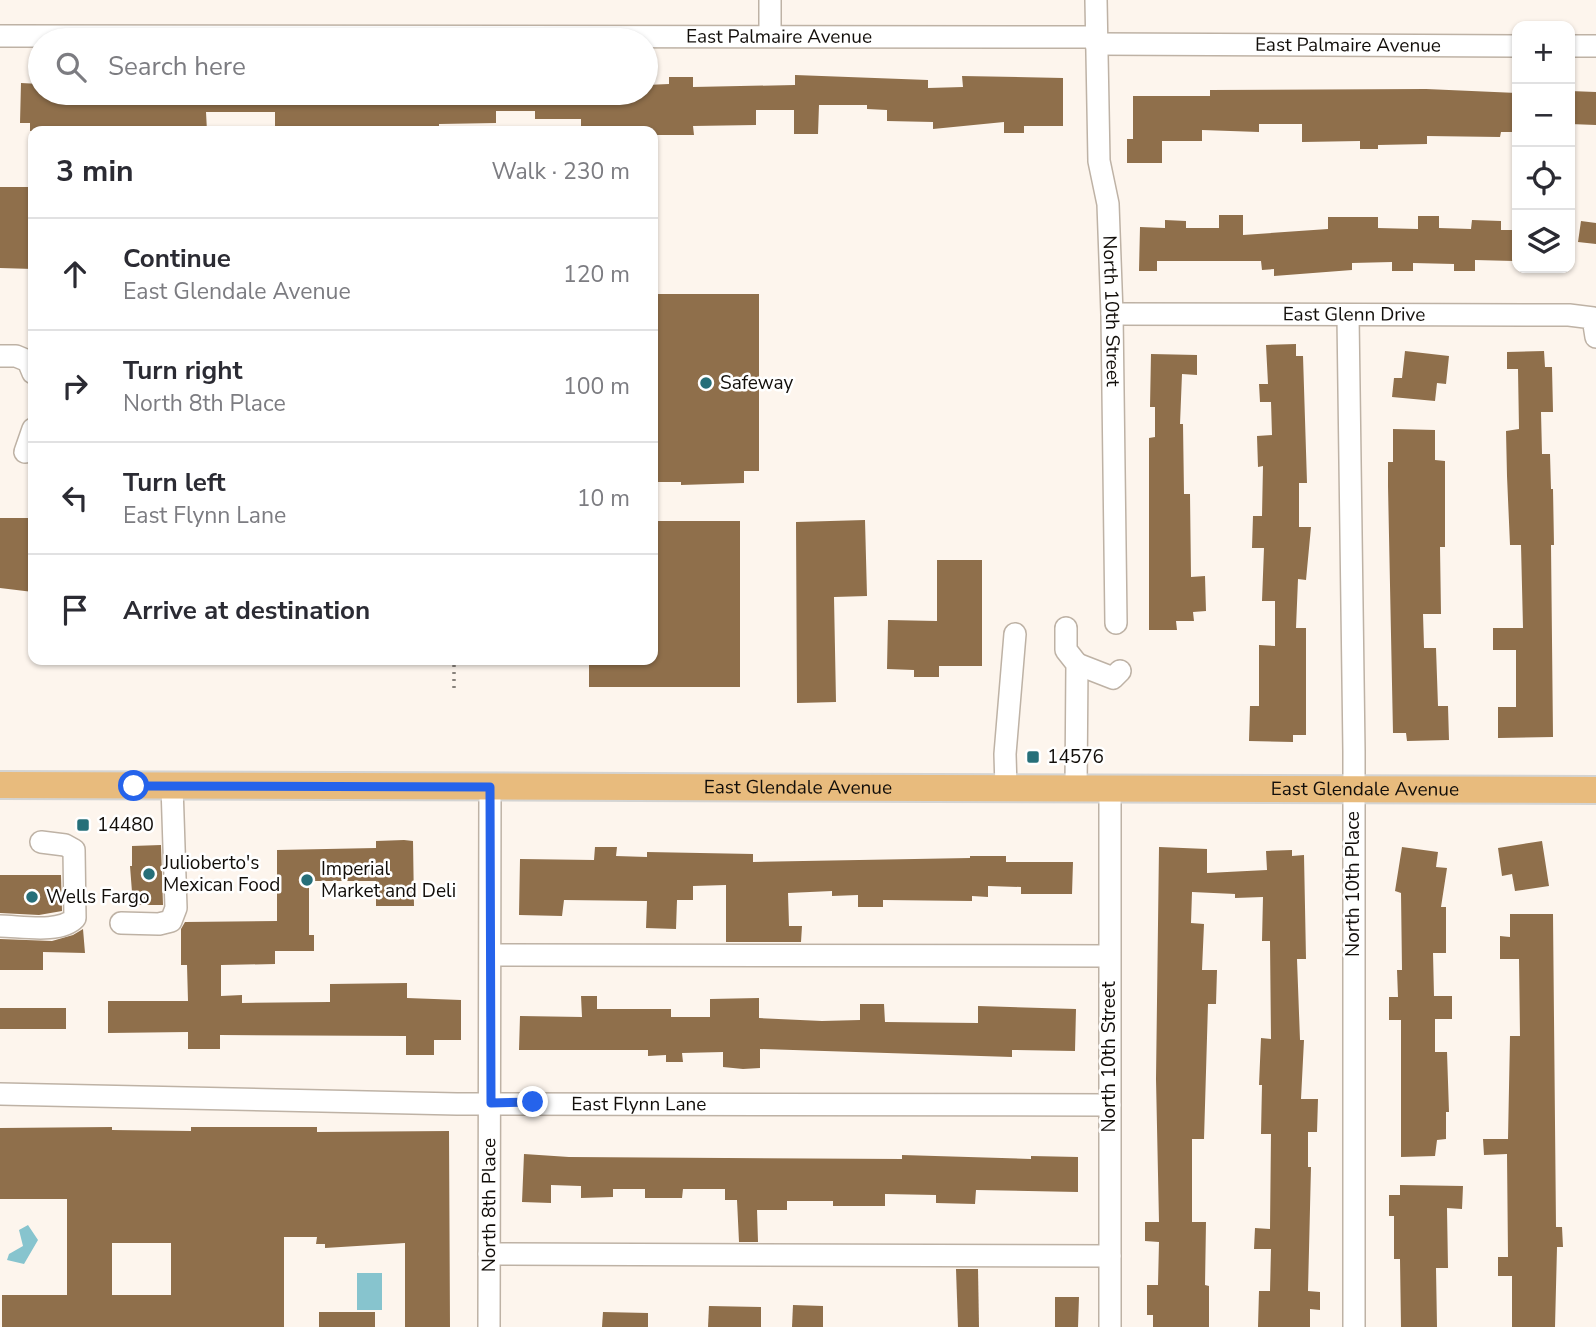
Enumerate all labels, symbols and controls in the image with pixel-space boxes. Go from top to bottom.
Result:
map controls [1512,21,1575,273]
button: + [1512,21,1575,84]
street label: East Palmaire Avenue [686,24,872,50]
search box [28,28,658,105]
street label: East Palmaire Avenue [1255,32,1441,59]
icon: search [52,48,90,86]
text: Search here [108,49,246,84]
button: − [1512,84,1575,147]
button: locate [1512,147,1575,210]
text: 3 min [56,151,134,192]
text: Walk · 230 m [491,156,630,187]
button: layers [1512,210,1575,273]
street label: North 10th Street [1096,235,1126,387]
text: Continue [123,241,231,276]
icon: ahead [56,255,94,293]
text: 120 m [563,259,630,290]
text: East Glendale Avenue [123,276,351,307]
street label: East Glenn Drive [1283,301,1425,328]
text: Turn right [123,353,242,388]
icon: right [56,367,94,405]
place label: Safeway [720,370,794,396]
text: 100 m [563,371,630,402]
marker: Safeway [698,375,714,391]
text: North 8th Place [123,388,286,419]
text: Turn left [123,465,226,500]
icon: left [56,479,94,517]
text: 10 m [577,483,630,514]
text: East Flynn Lane [123,500,286,531]
icon: arrive [56,591,94,629]
text: Arrive at destination [123,593,370,628]
place label: 14576 [1047,744,1104,770]
marker: 14576 [1025,749,1041,765]
route start [118,770,149,801]
street label: East Glendale Avenue [704,774,892,801]
street label: East Glendale Avenue [1271,776,1459,803]
street label: North 10th Place [1340,811,1366,957]
place label: 14480 [97,812,154,838]
marker: 14480 [75,817,91,833]
place label: Julioberto's Mexican Food [162,850,280,898]
place label: Imperial Market and Deli [321,856,456,904]
marker: Julioberto's Mexican Food [141,866,157,882]
marker: Imperial Market and Deli [299,872,315,888]
place label: Wells Fargo [46,884,150,910]
marker: Wells Fargo [24,889,40,905]
street label: North 10th Street [1096,981,1122,1133]
route end [517,1086,548,1117]
street label: East Flynn Lane [571,1091,706,1117]
street label: North 8th Place [476,1138,502,1272]

